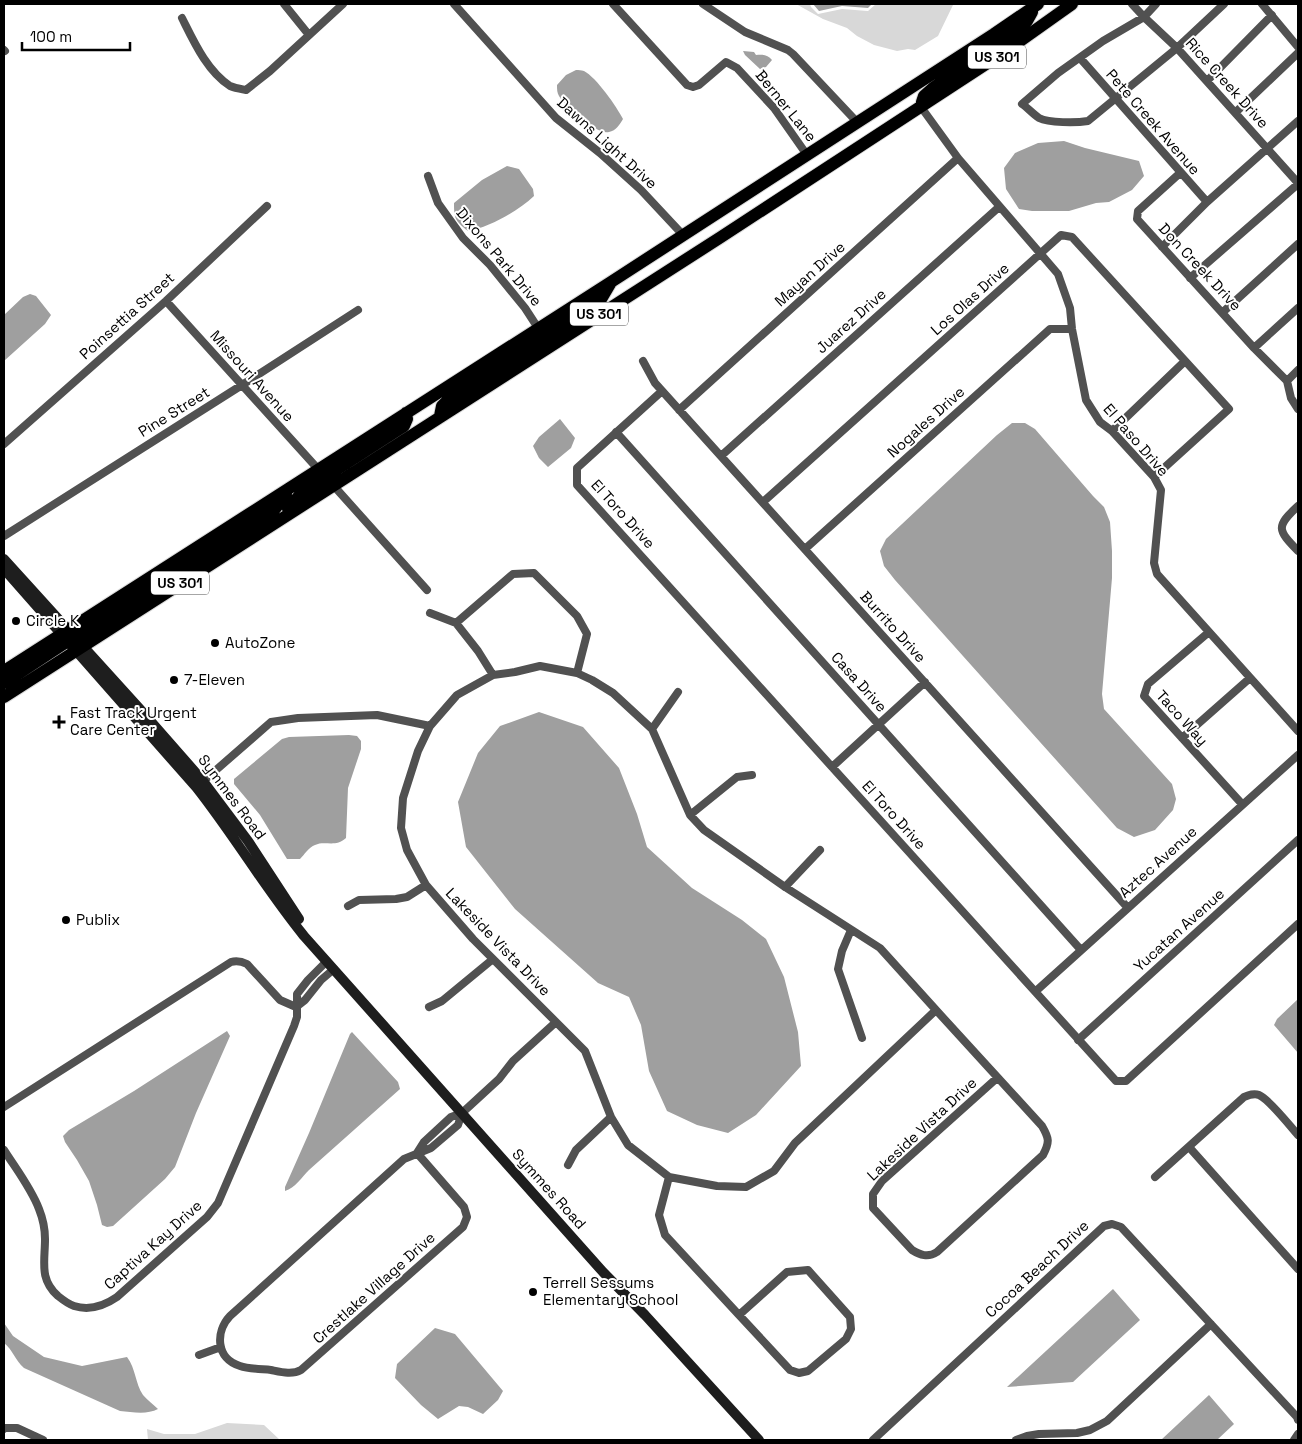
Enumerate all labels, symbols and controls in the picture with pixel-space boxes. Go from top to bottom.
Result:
scale bar [22,20,130,52]
text: 100 m [30,27,72,46]
street label: Rice Creek Drive [1182,33,1273,132]
road number: US 301 [968,46,1026,68]
street label: Pete Creek Avenue [1102,65,1205,179]
street label: Berner Lane [752,66,821,146]
street label: Dawns Light Drive [553,93,662,193]
street label: Dixons Park Drive [452,203,546,310]
street label: Don Creek Drive [1155,219,1246,315]
street label: Mayan Drive [771,237,849,310]
street label: Los Olas Drive [926,258,1013,339]
street label: Poinsettia Street [75,268,178,363]
street label: Juarez Drive [812,284,890,357]
road number: US 301 [570,302,628,326]
street label: Missouri Avenue [206,326,299,426]
street label: Pine Street [135,382,213,441]
street label: Nogales Drive [883,382,968,461]
street label: El Paso Drive [1100,399,1173,480]
street label: El Toro Drive [587,475,659,552]
road number: US 301 [151,572,209,594]
street label: Burrito Drive [856,587,931,666]
place label: Circle K [26,611,79,630]
marker: Circle K [10,615,22,627]
place label: AutoZone [225,633,295,652]
marker: AutoZone [209,637,221,649]
street label: Casa Drive [827,648,891,716]
place label: 7-Eleven [184,670,245,689]
marker: 7-Eleven [168,674,180,686]
street label: Taco Way [1152,686,1212,749]
place label: Fast Track Urgent Care Center [70,703,197,739]
marker: Fast Track Urgent Care Center [52,715,66,729]
street label: Symmes Road [194,750,271,843]
street label: El Toro Drive [858,776,930,853]
street label: Aztec Avenue [1115,822,1201,902]
street label: Lakeside Vista Drive [442,884,555,1000]
street label: Yucatan Avenue [1129,884,1228,975]
place label: Publix [76,910,120,929]
marker: Publix [60,914,72,926]
street label: Lakeside Vista Drive [863,1073,981,1184]
street label: Symmes Road [508,1145,590,1233]
street label: Captiva Kay Drive [100,1196,206,1294]
street label: Cocoa Beach Drive [981,1216,1093,1322]
street label: Crestlake Village Drive [309,1228,439,1348]
place label: Terrell Sessums Elementary School [543,1273,679,1309]
marker: Terrell Sessums Elementary School [527,1286,539,1298]

